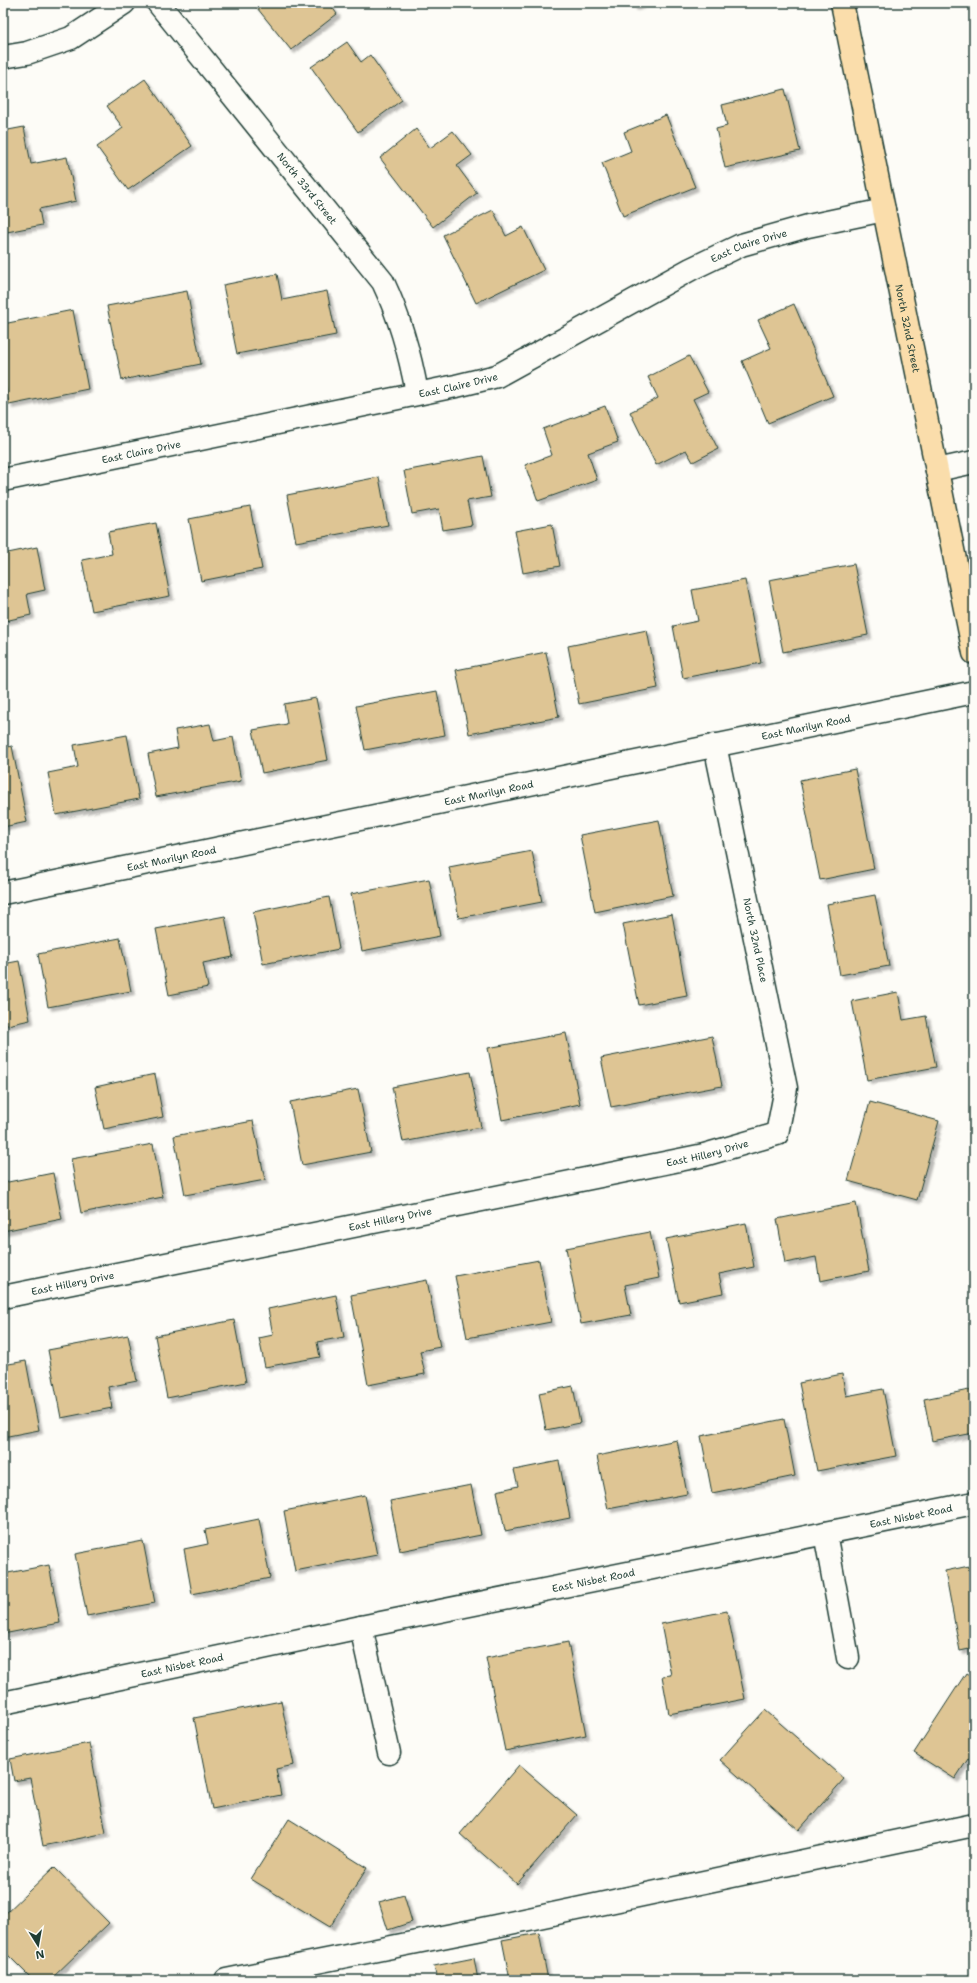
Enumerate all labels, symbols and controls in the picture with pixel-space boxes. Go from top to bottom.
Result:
street label: North 33rd Street [274,150,340,227]
street label: East Claire Drive [708,226,789,266]
street label: North 32nd Street [892,283,923,374]
street label: East Claire Drive [418,370,499,401]
street label: East Claire Drive [100,437,182,466]
street label: East Marilyn Road [760,712,853,743]
street label: East Marilyn Road [443,777,535,809]
street label: East Marilyn Road [126,843,218,874]
street label: North 32nd Place [740,897,771,984]
street label: East Hillery Drive [665,1136,750,1169]
street label: East Hillery Drive [348,1204,433,1234]
street label: East Hillery Drive [30,1269,116,1298]
street label: East Nisbet Road [868,1501,954,1531]
street label: East Nisbet Road [551,1566,637,1595]
street label: East Nisbet Road [140,1650,225,1681]
north arrow [18,1925,58,1965]
text: N [34,1946,46,1963]

